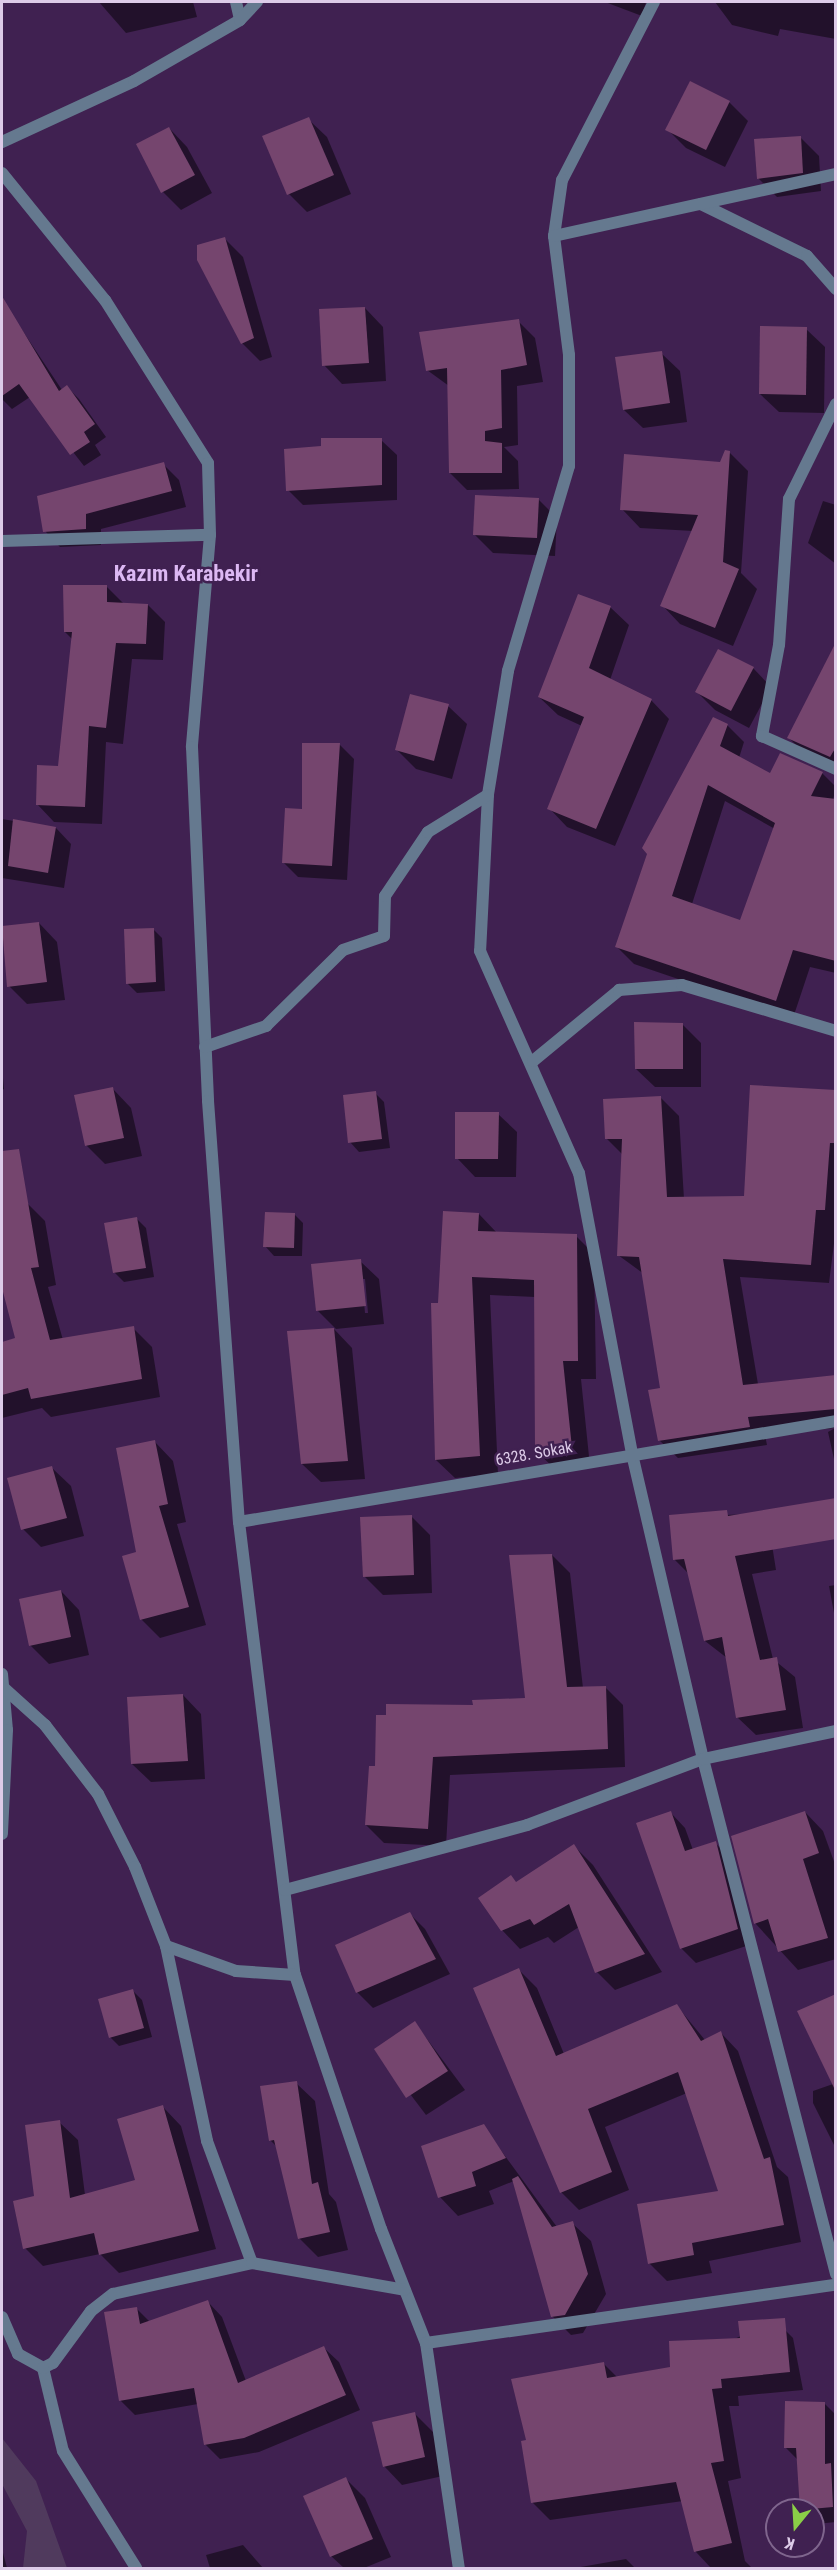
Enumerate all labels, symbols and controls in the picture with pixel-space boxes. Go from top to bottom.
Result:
district label: Kazım Karabekir [114,561,258,587]
street label: 6328. Sokak [494,1438,574,1470]
north arrow [765,2498,825,2558]
text: K [783,2533,797,2554]

